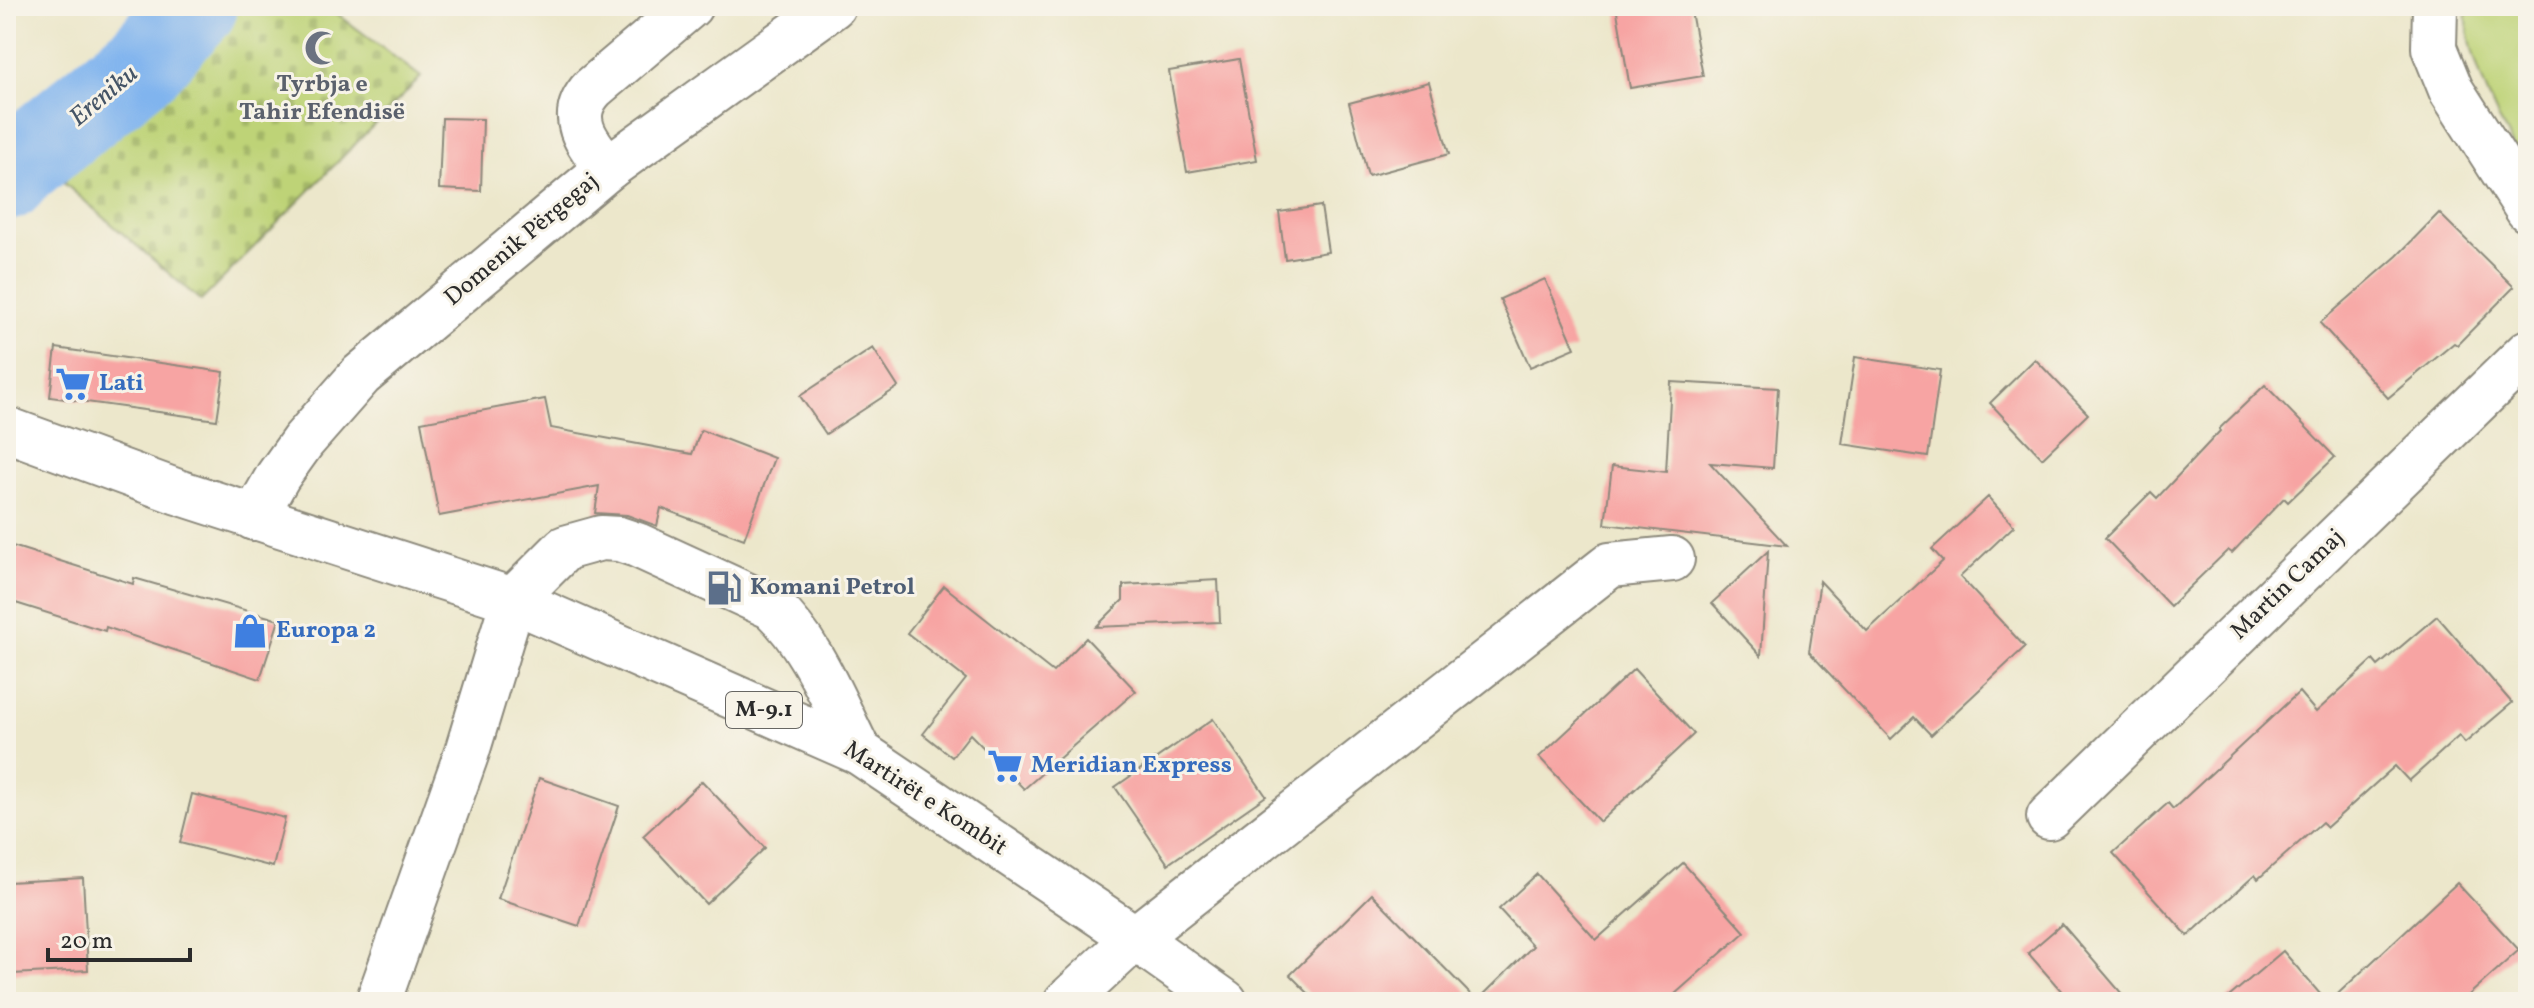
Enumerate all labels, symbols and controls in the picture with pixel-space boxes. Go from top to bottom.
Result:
mosque icon: Tyrbja e Tahir Efendisë [303,29,341,67]
water label: Ereniku [62,57,146,135]
place label: Tyrbja e Tahir Efendisë [239,68,405,130]
street label: Domenik Përgegaj [438,165,606,315]
supermarket icon: Lati [54,365,92,403]
place label: Lati [99,367,144,401]
street label: Martin Camaj [2223,522,2353,648]
fuel station icon: Komani Petrol [705,569,743,607]
place label: Komani Petrol [750,571,915,605]
shop icon: Europa 2 [231,612,269,650]
place label: Europa 2 [276,614,376,648]
road number: M-9.1 [726,692,802,728]
street label: Martirët e Kombit [837,733,1013,865]
supermarket icon: Meridian Express [986,747,1024,785]
place label: Meridian Express [1031,749,1232,783]
scale bar [48,912,190,962]
text: 20 m [60,925,113,959]

